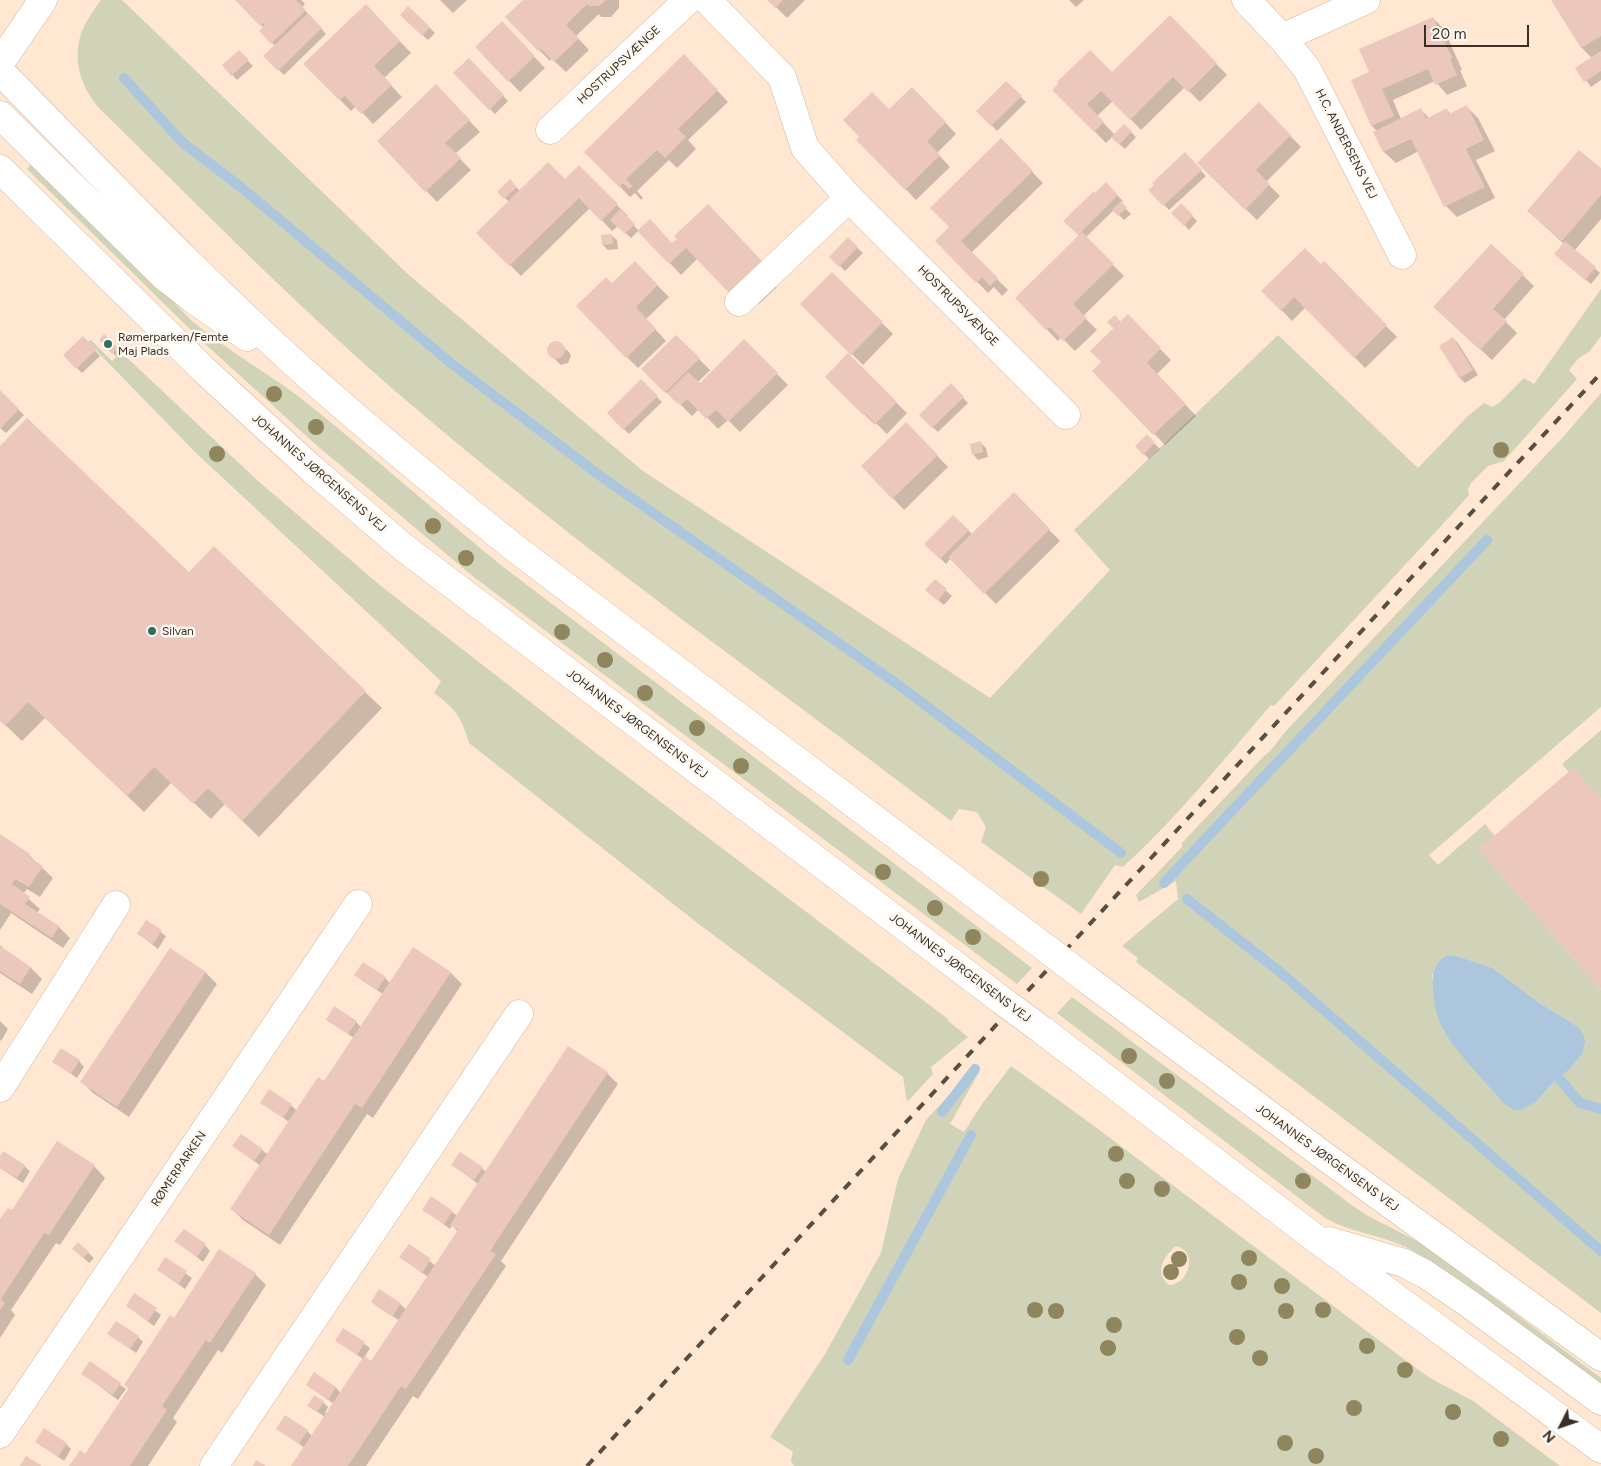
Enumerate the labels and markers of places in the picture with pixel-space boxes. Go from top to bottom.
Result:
place label: Rømerparken/Femte Maj Plads [118,330,228,358]
marker: Rømerparken/Femte Maj Plads [102,338,114,350]
place label: Silvan [162,624,194,638]
marker: Silvan [146,625,158,637]

